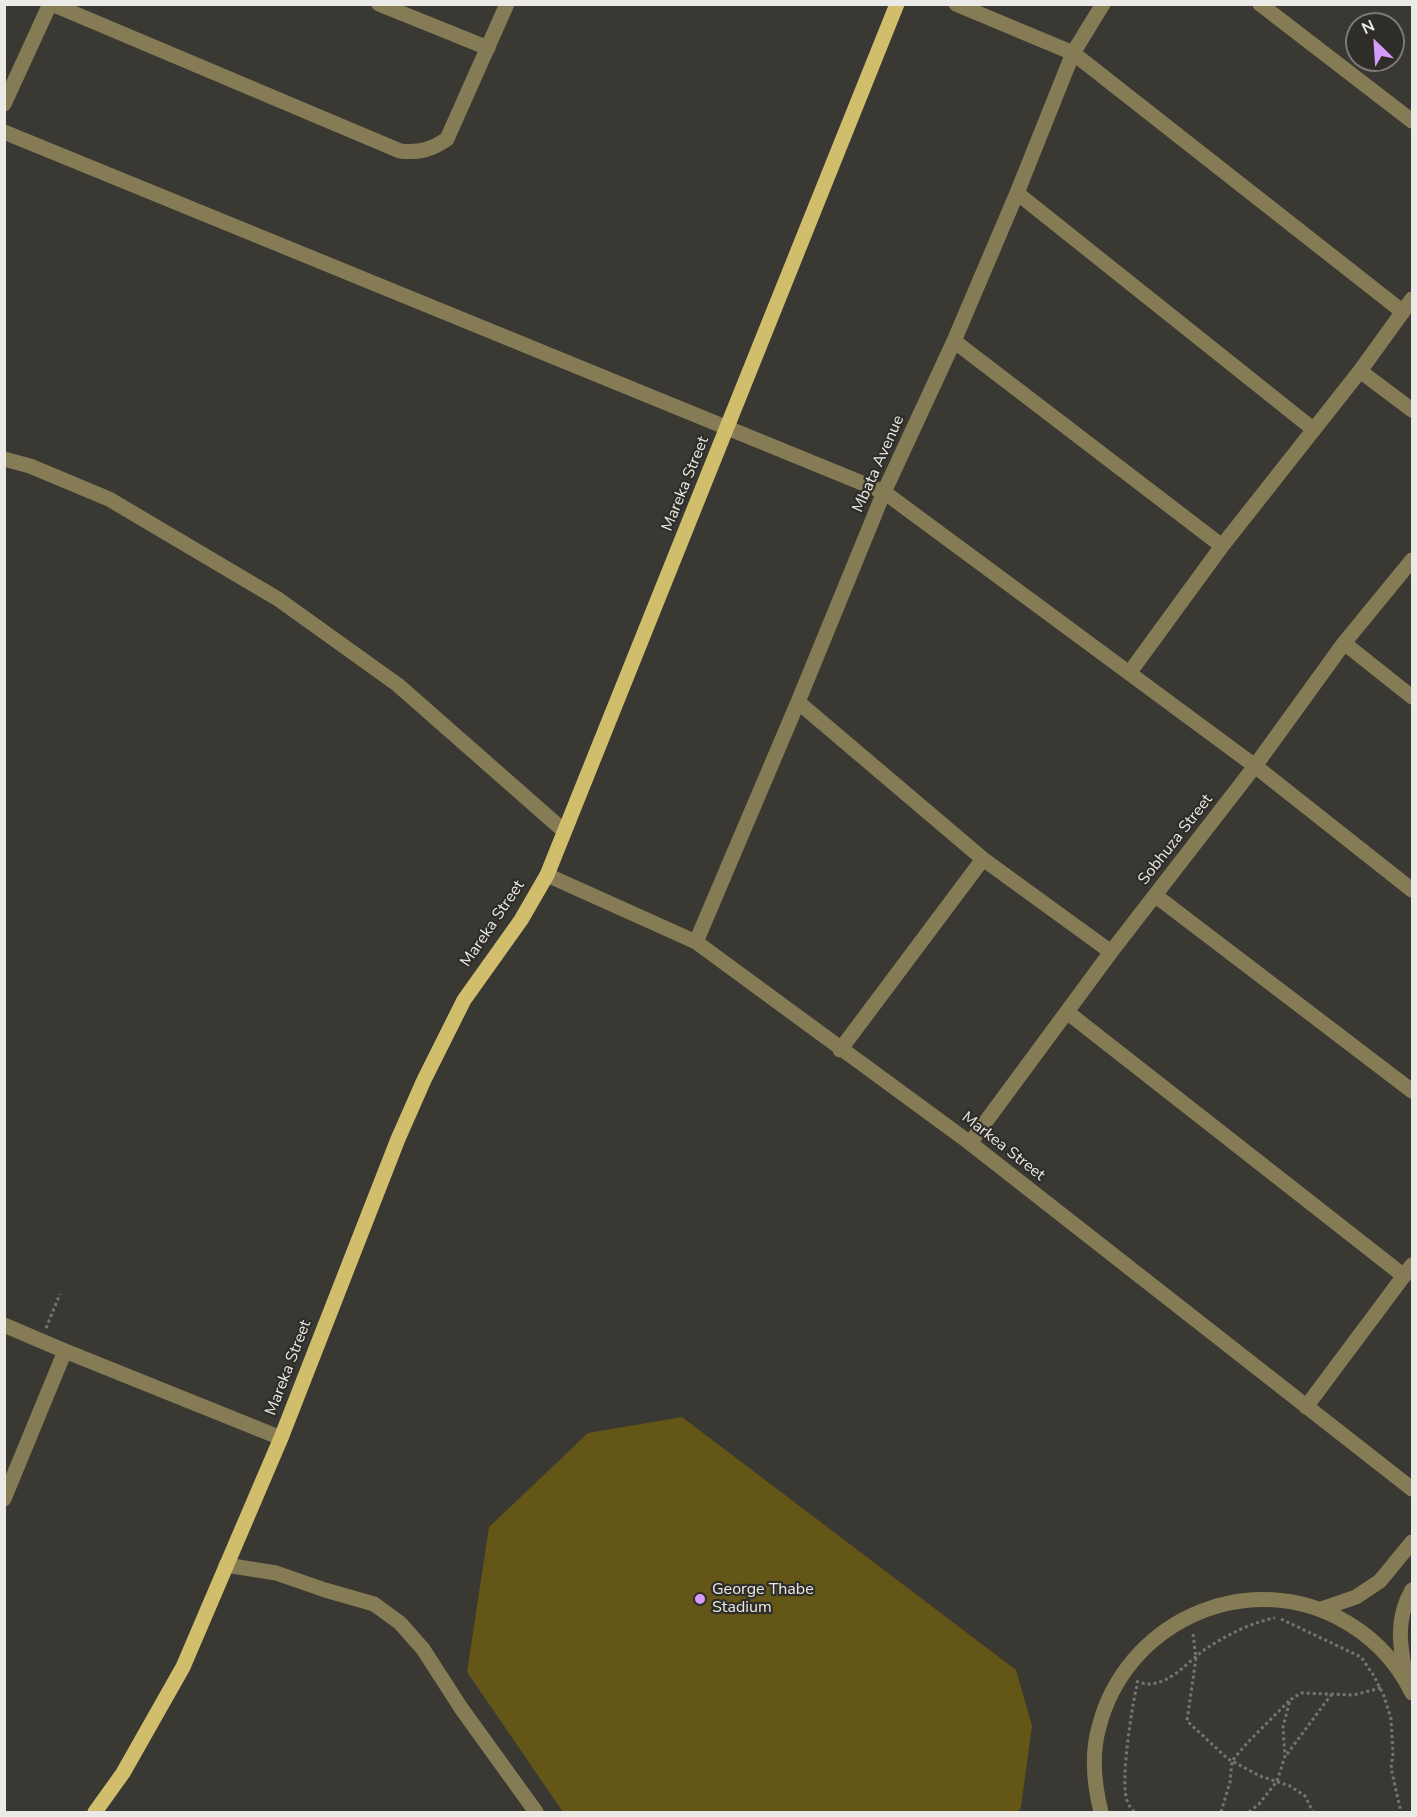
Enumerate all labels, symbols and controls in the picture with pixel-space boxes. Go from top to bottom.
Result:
north arrow [1345,12,1405,72]
text: N [1358,15,1378,40]
street label: Mbata Avenue [849,413,909,515]
street label: Mareka Street [658,434,714,534]
street label: Sobhuza Street [1135,791,1217,889]
street label: Mareka Street [457,877,529,971]
street label: Markea Street [958,1109,1048,1185]
street label: Mareka Street [262,1318,316,1418]
place label: George Thabe Stadium [712,1580,814,1618]
marker: George Thabe Stadium [693,1592,707,1606]

